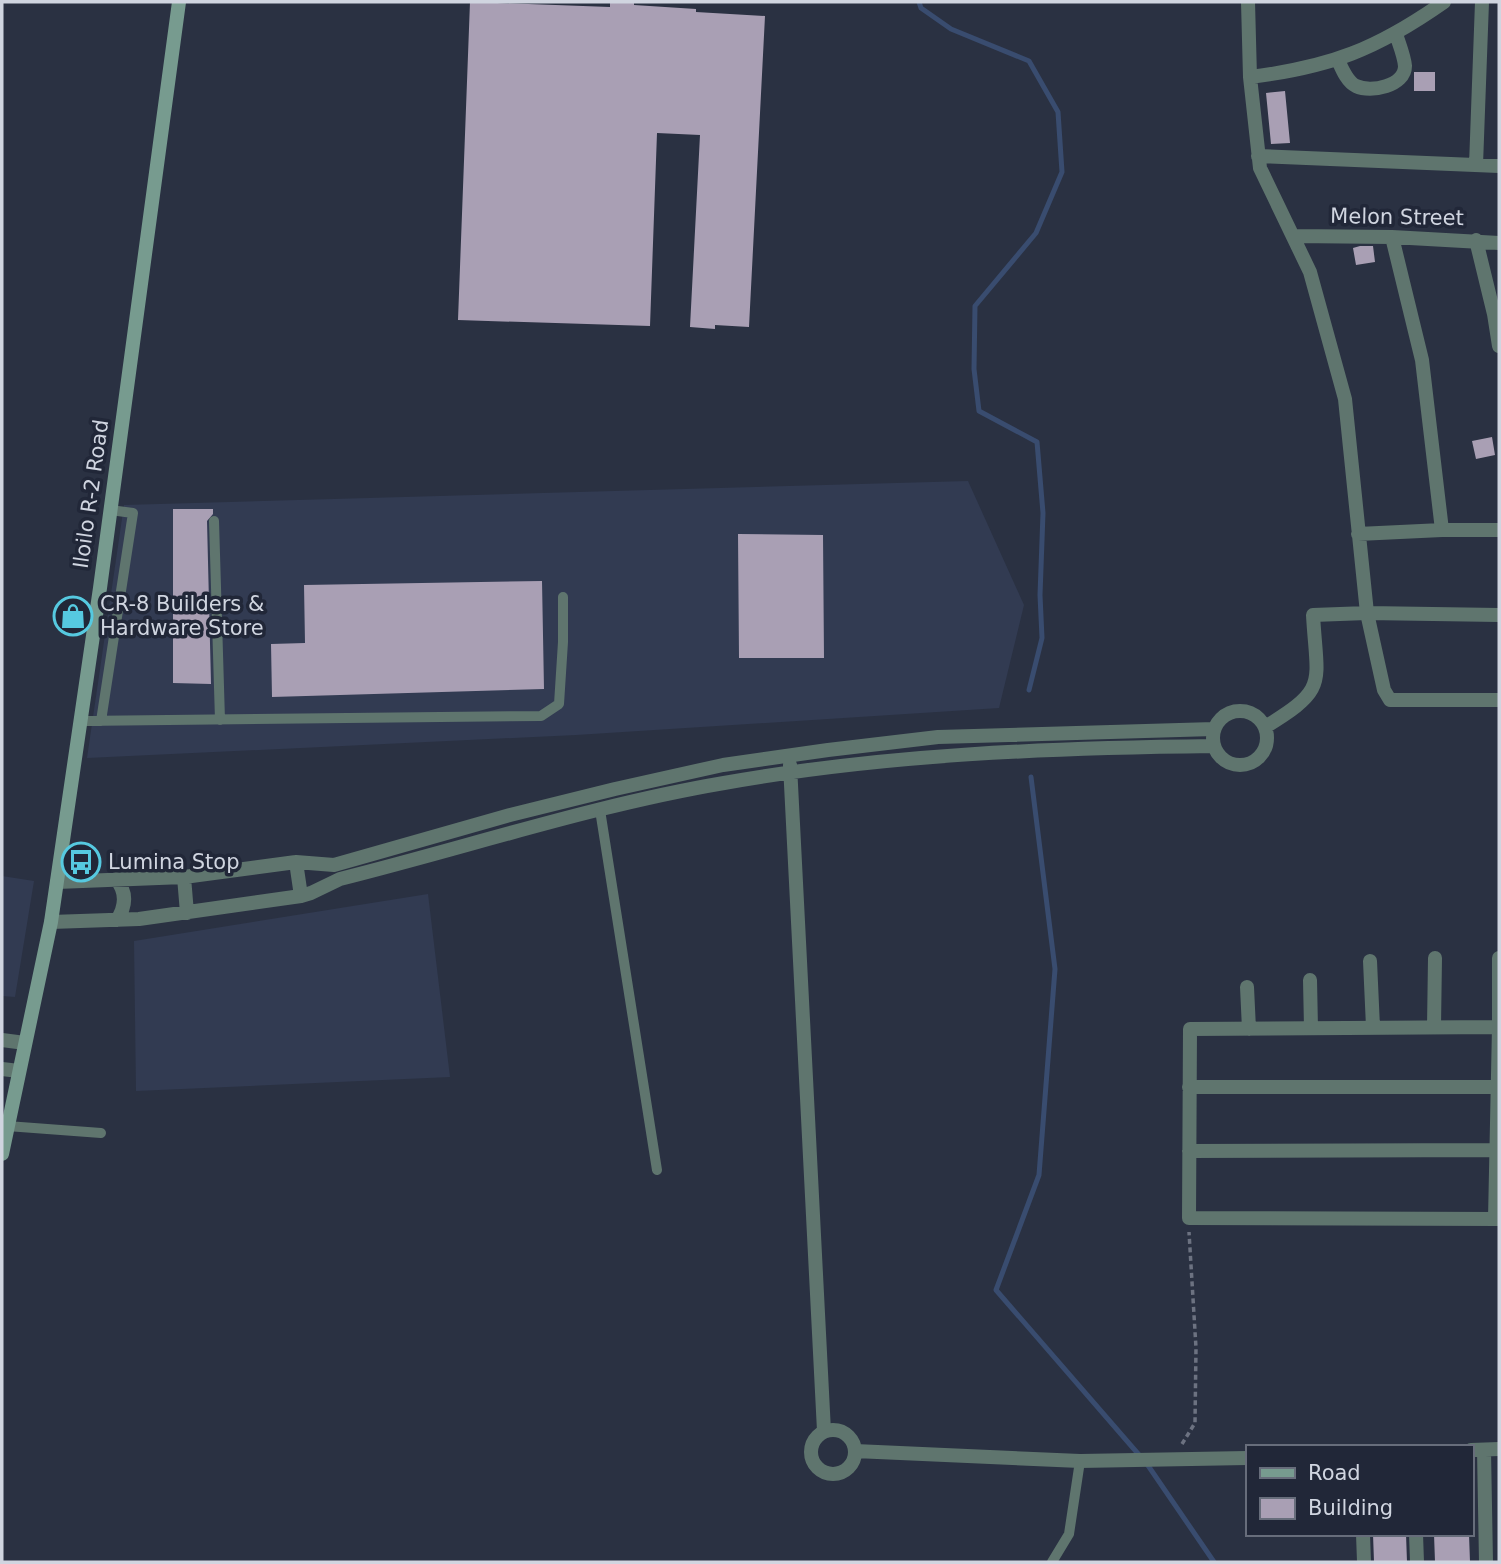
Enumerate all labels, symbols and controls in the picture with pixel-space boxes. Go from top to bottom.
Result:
street label: Melon Street [1330,204,1464,230]
street label: Iloilo R-2 Road [69,418,113,570]
place label: CR-8 Builders & Hardware Store [100,592,264,640]
shop icon: CR-8 Builders & Hardware Store [52,595,94,637]
bus stop icon: Lumina Stop [60,841,102,883]
place label: Lumina Stop [108,850,240,874]
legend [1246,1445,1473,1536]
text: Road [1308,1461,1361,1485]
text: Building [1308,1496,1393,1520]

